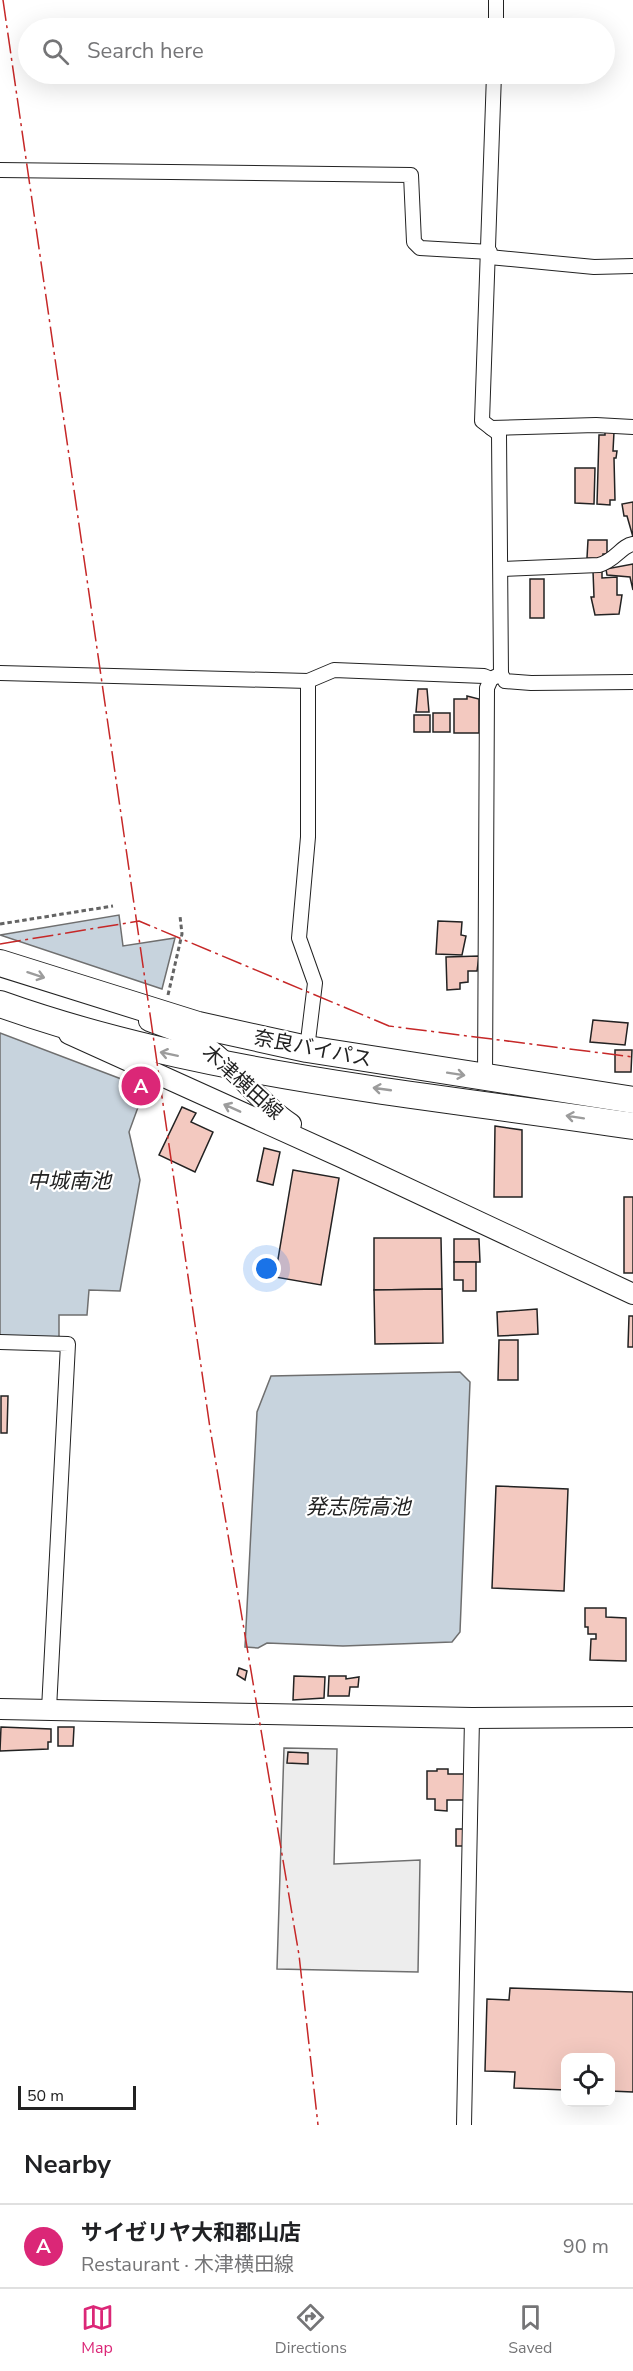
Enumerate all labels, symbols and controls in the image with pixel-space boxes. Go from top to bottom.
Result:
search box [18,18,615,84]
icon: search [39,35,72,68]
text: Search here [87,36,204,66]
one-way arrow [26,970,45,981]
street label: 奈良バイパス [252,1024,374,1073]
street label: 木津横田線 [196,1039,289,1126]
one-way arrow [160,1048,179,1059]
pin: A [122,1064,160,1108]
one-way arrow [446,1069,465,1080]
one-way arrow [373,1083,393,1094]
one-way arrow [224,1102,242,1114]
one-way arrow [566,1112,586,1123]
water label: 中城南池 [27,1167,113,1195]
your location [252,1254,281,1283]
water label: 発志院高池 [306,1493,412,1521]
map controls [561,2053,615,2107]
button: locate [561,2053,615,2107]
scale bar [18,2083,136,2110]
text: 50 m [27,2085,64,2107]
text: Nearby [24,2147,111,2182]
text: サイゼリヤ大和郡山店 [81,2218,301,2248]
text: A [36,2233,51,2260]
text: 90 m [563,2233,609,2260]
text: Restaurant · 木津横田線 [81,2251,294,2278]
tab: Map [81,2301,114,2359]
tab: Directions [275,2301,347,2359]
tab: Saved [508,2301,552,2359]

